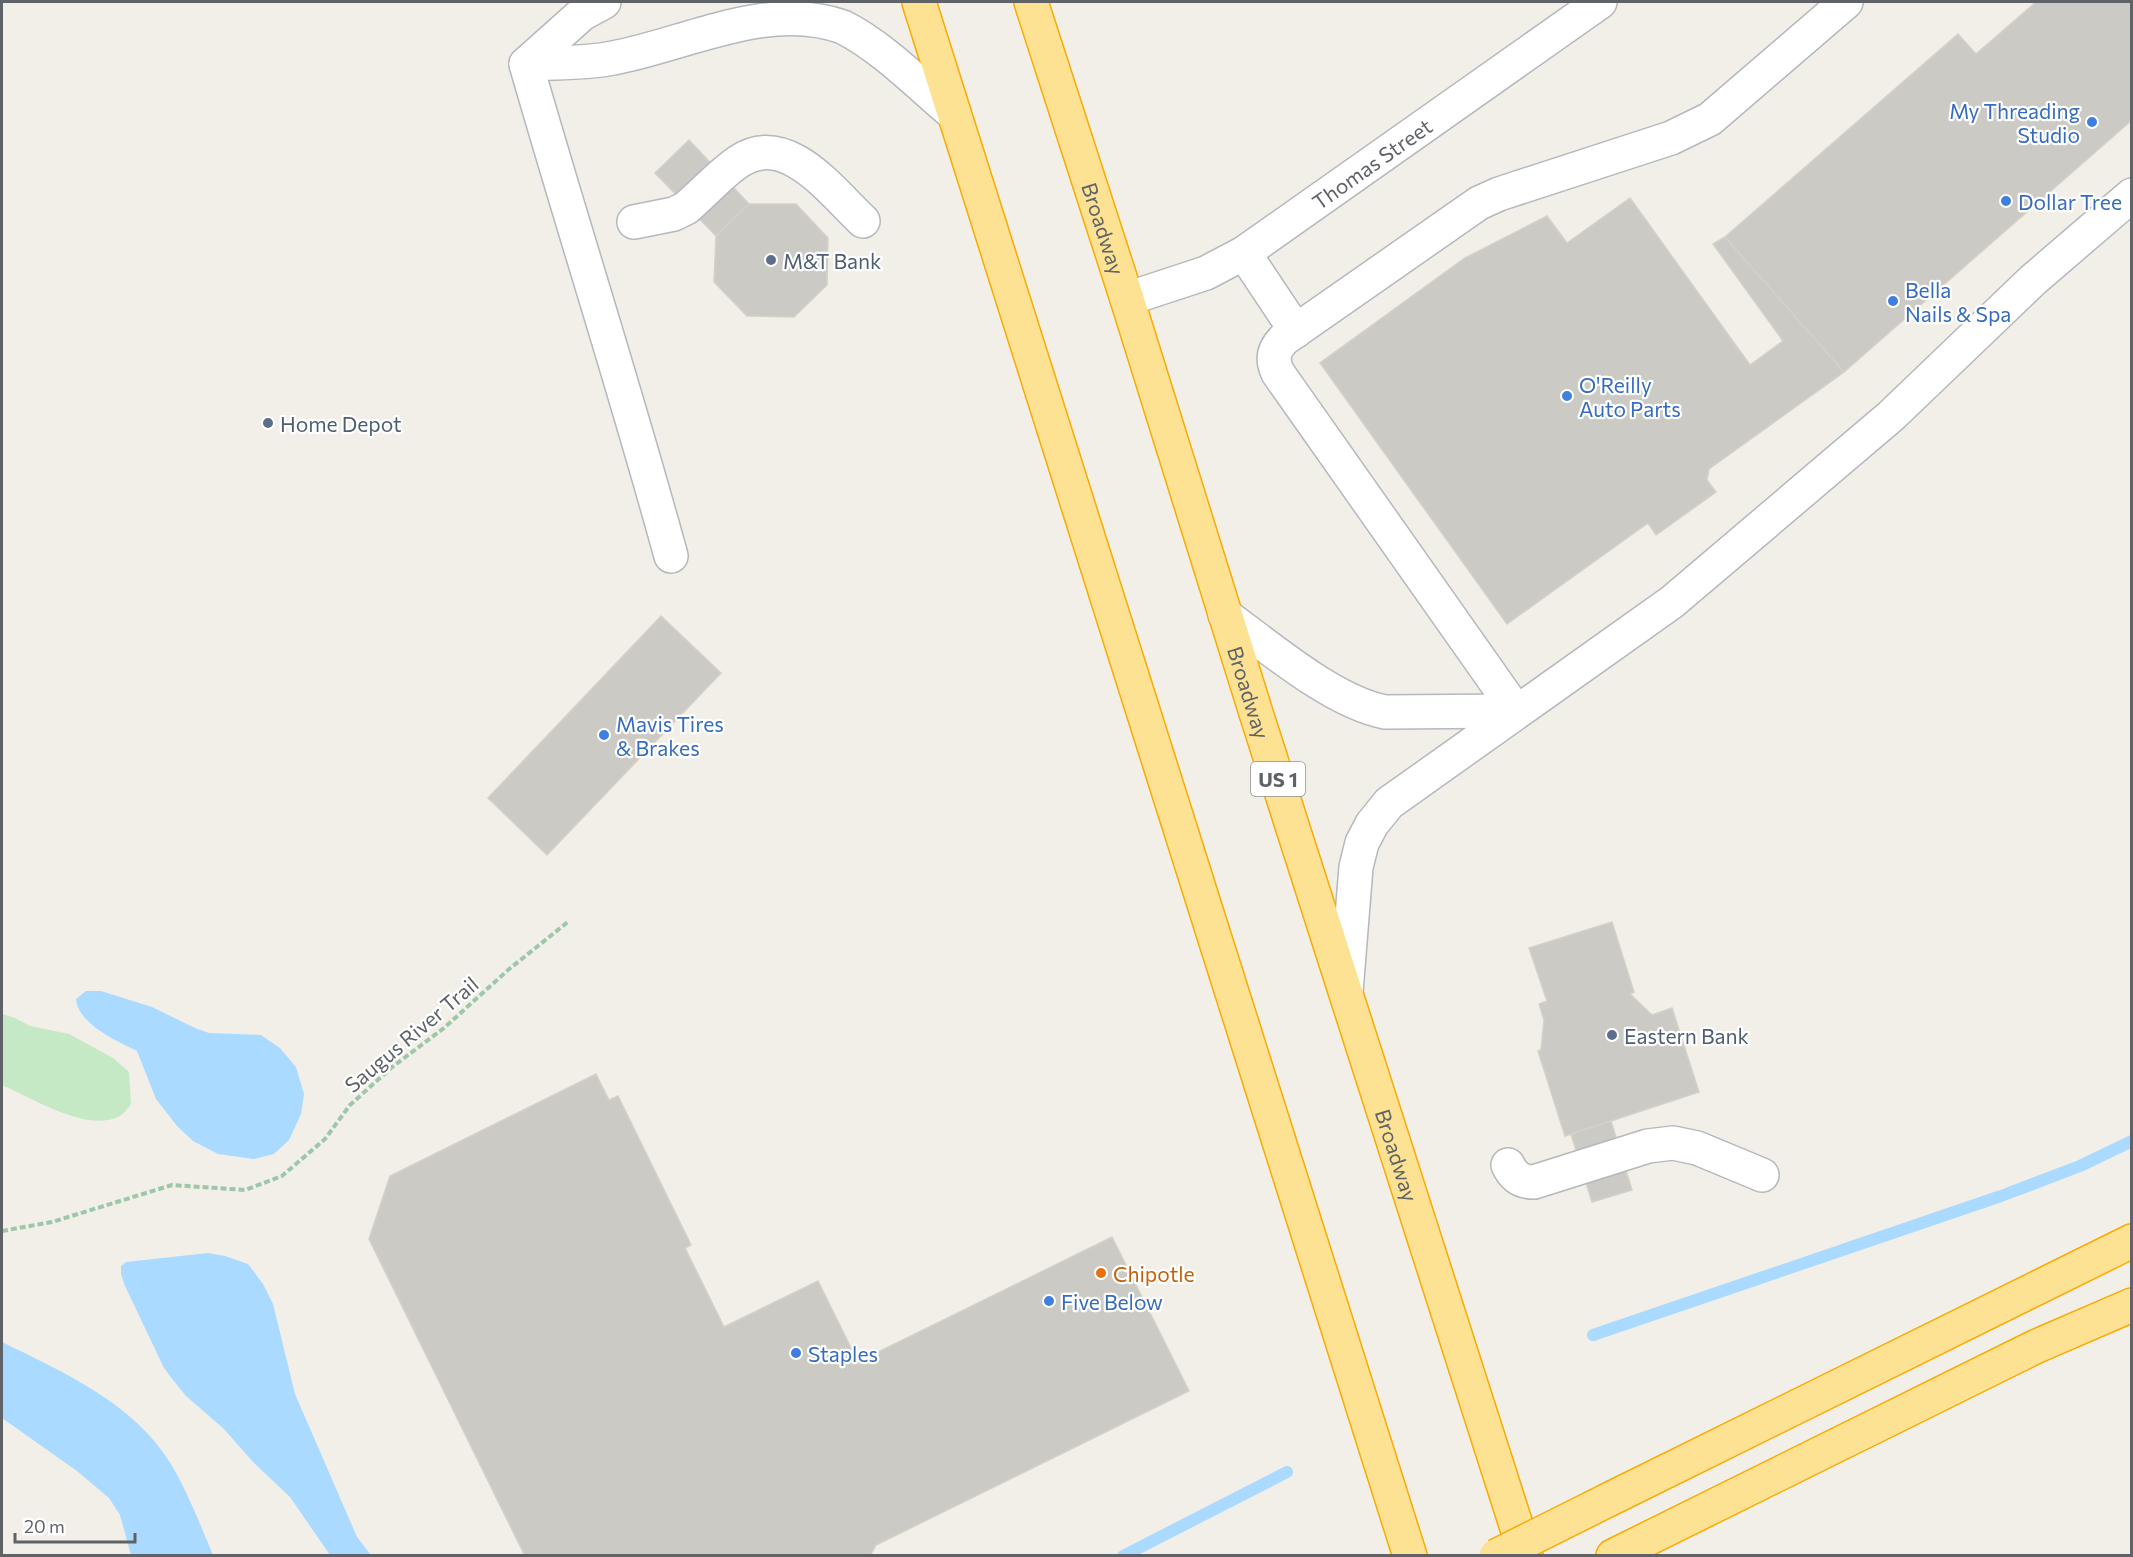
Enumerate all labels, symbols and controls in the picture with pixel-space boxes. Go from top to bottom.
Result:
place label: My Threading Studio [1949,98,2080,147]
street label: Thomas Street [1307,113,1436,214]
marker: My Threading Studio [2085,115,2099,129]
street label: Broadway [1078,179,1131,278]
place label: Dollar Tree [2018,189,2122,214]
marker: Dollar Tree [1999,194,2013,208]
place label: M&T Bank [783,248,882,273]
marker: M&T Bank [764,253,778,267]
place label: Bella Nails & Spa [1905,277,2011,326]
marker: Bella Nails & Spa [1886,294,1900,308]
place label: O'Reilly Auto Parts [1579,372,1681,421]
marker: O'Reilly Auto Parts [1560,389,1574,403]
place label: Home Depot [280,411,402,436]
marker: Home Depot [261,416,275,430]
street label: Broadway [1223,643,1276,742]
place label: Mavis Tires & Brakes [616,711,724,760]
marker: Mavis Tires & Brakes [597,728,611,742]
road number: US 1 [1251,762,1305,796]
street label: Saugus River Trail [339,971,483,1097]
place label: Eastern Bank [1624,1023,1749,1048]
marker: Eastern Bank [1605,1028,1619,1042]
street label: Broadway [1371,1106,1424,1205]
place label: Chipotle [1113,1261,1195,1286]
marker: Chipotle [1094,1266,1108,1280]
place label: Five Below [1061,1289,1163,1314]
marker: Five Below [1042,1294,1056,1308]
place label: Staples [808,1341,878,1366]
marker: Staples [789,1346,803,1360]
scale bar [15,1506,135,1544]
text: 20 m [24,1515,65,1537]

